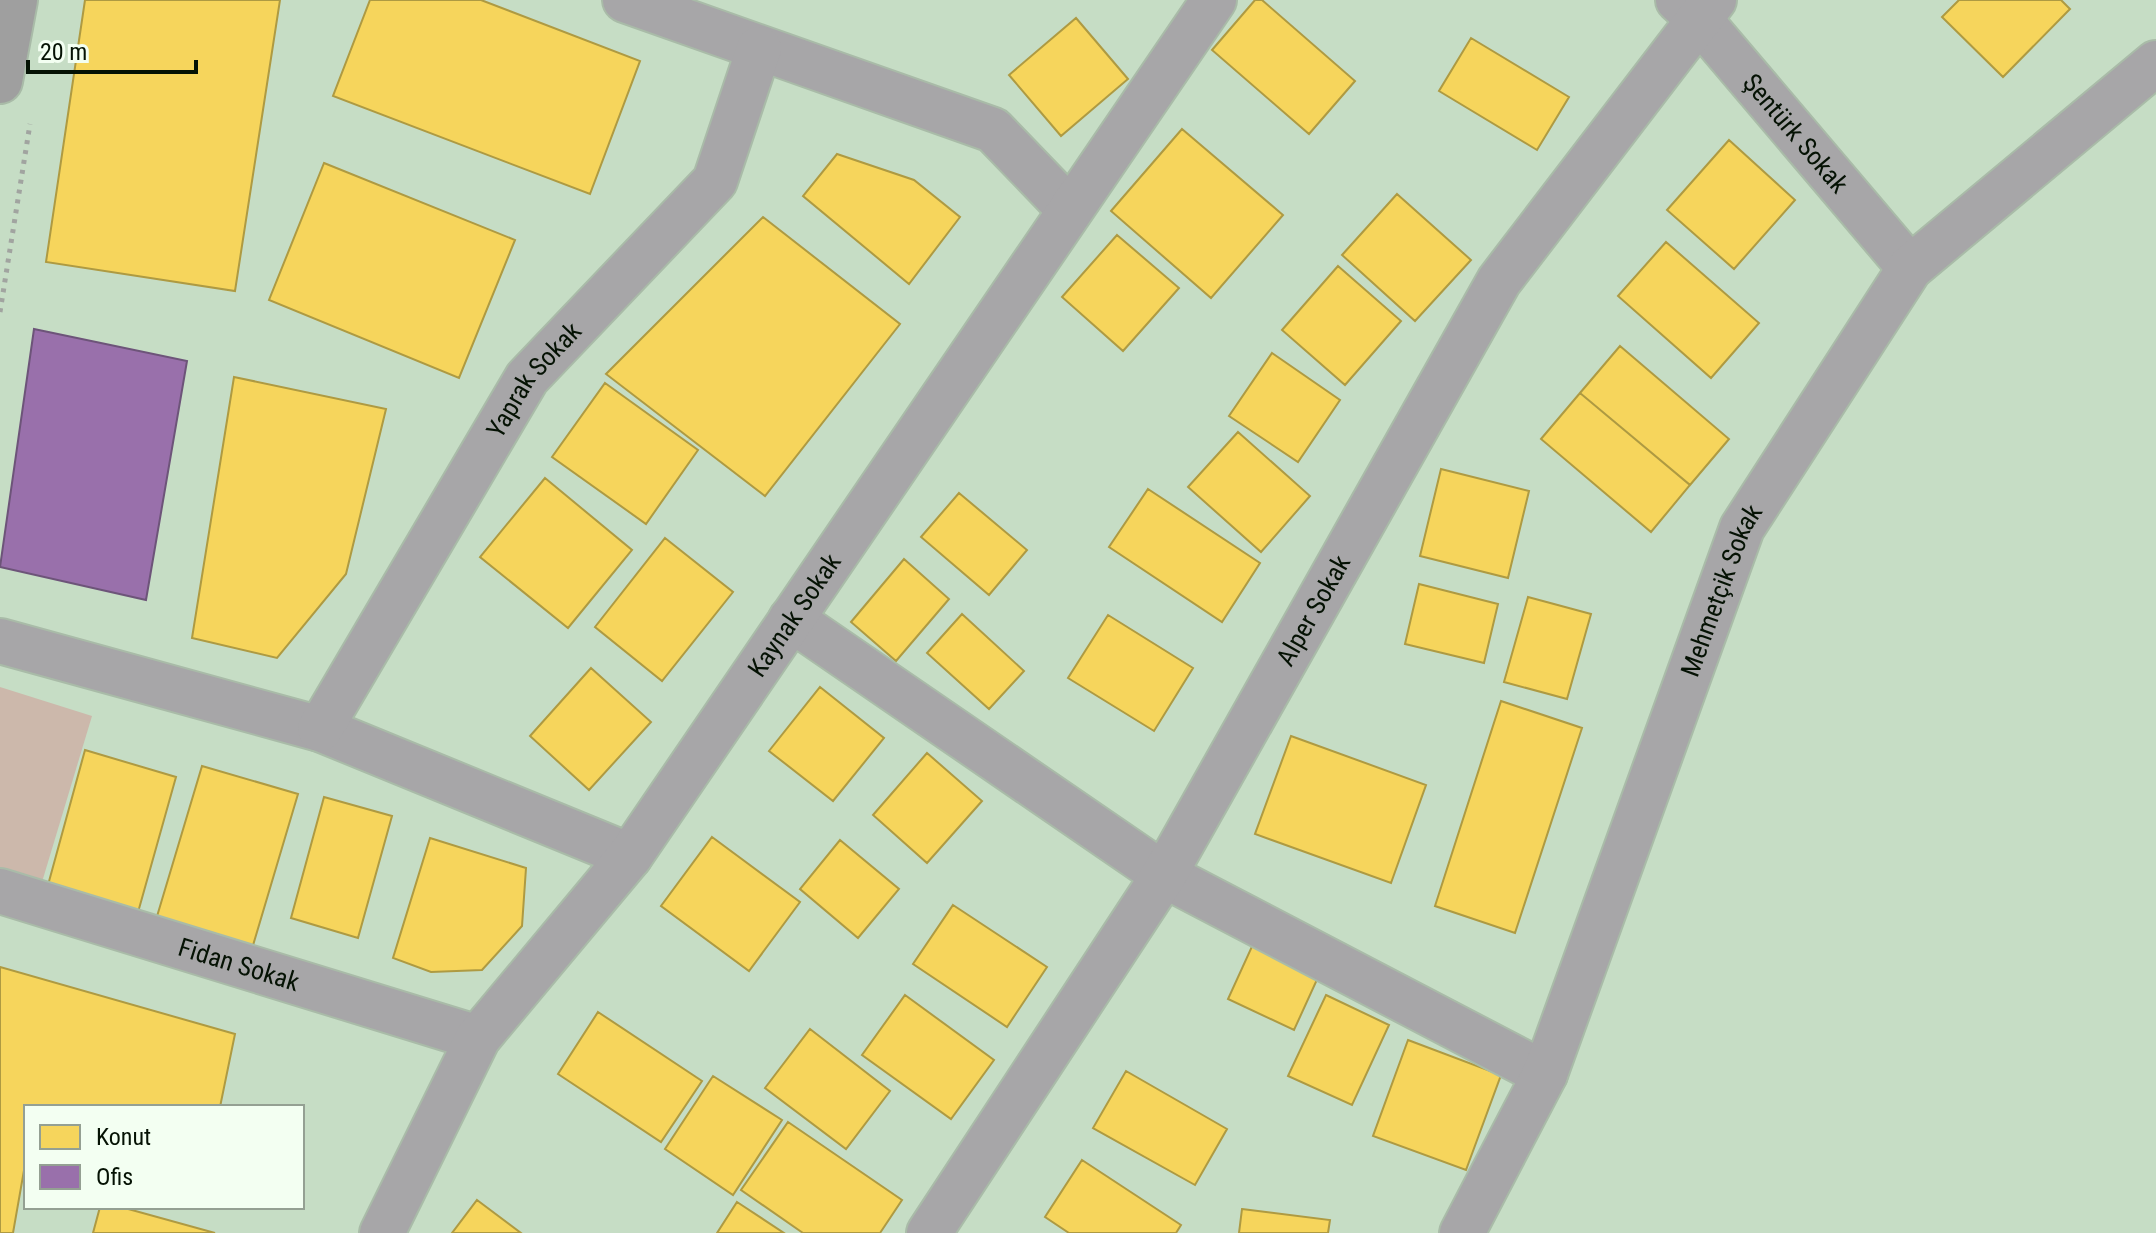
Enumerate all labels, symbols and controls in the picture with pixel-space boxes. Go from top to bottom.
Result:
scale bar [28,24,196,74]
text: 20 m [40,38,87,66]
street label: Şentürk Sokak [1737,68,1855,199]
street label: Yaprak Sokak [480,316,587,443]
street label: Mehmetçik Sokak [1675,498,1768,681]
street label: Kaynak Sokak [742,548,847,682]
street label: Alper Sokak [1270,550,1356,671]
street label: Fidan Sokak [175,932,303,997]
legend [24,1105,304,1209]
text: Konut [96,1123,151,1151]
text: Ofis [96,1163,133,1191]

